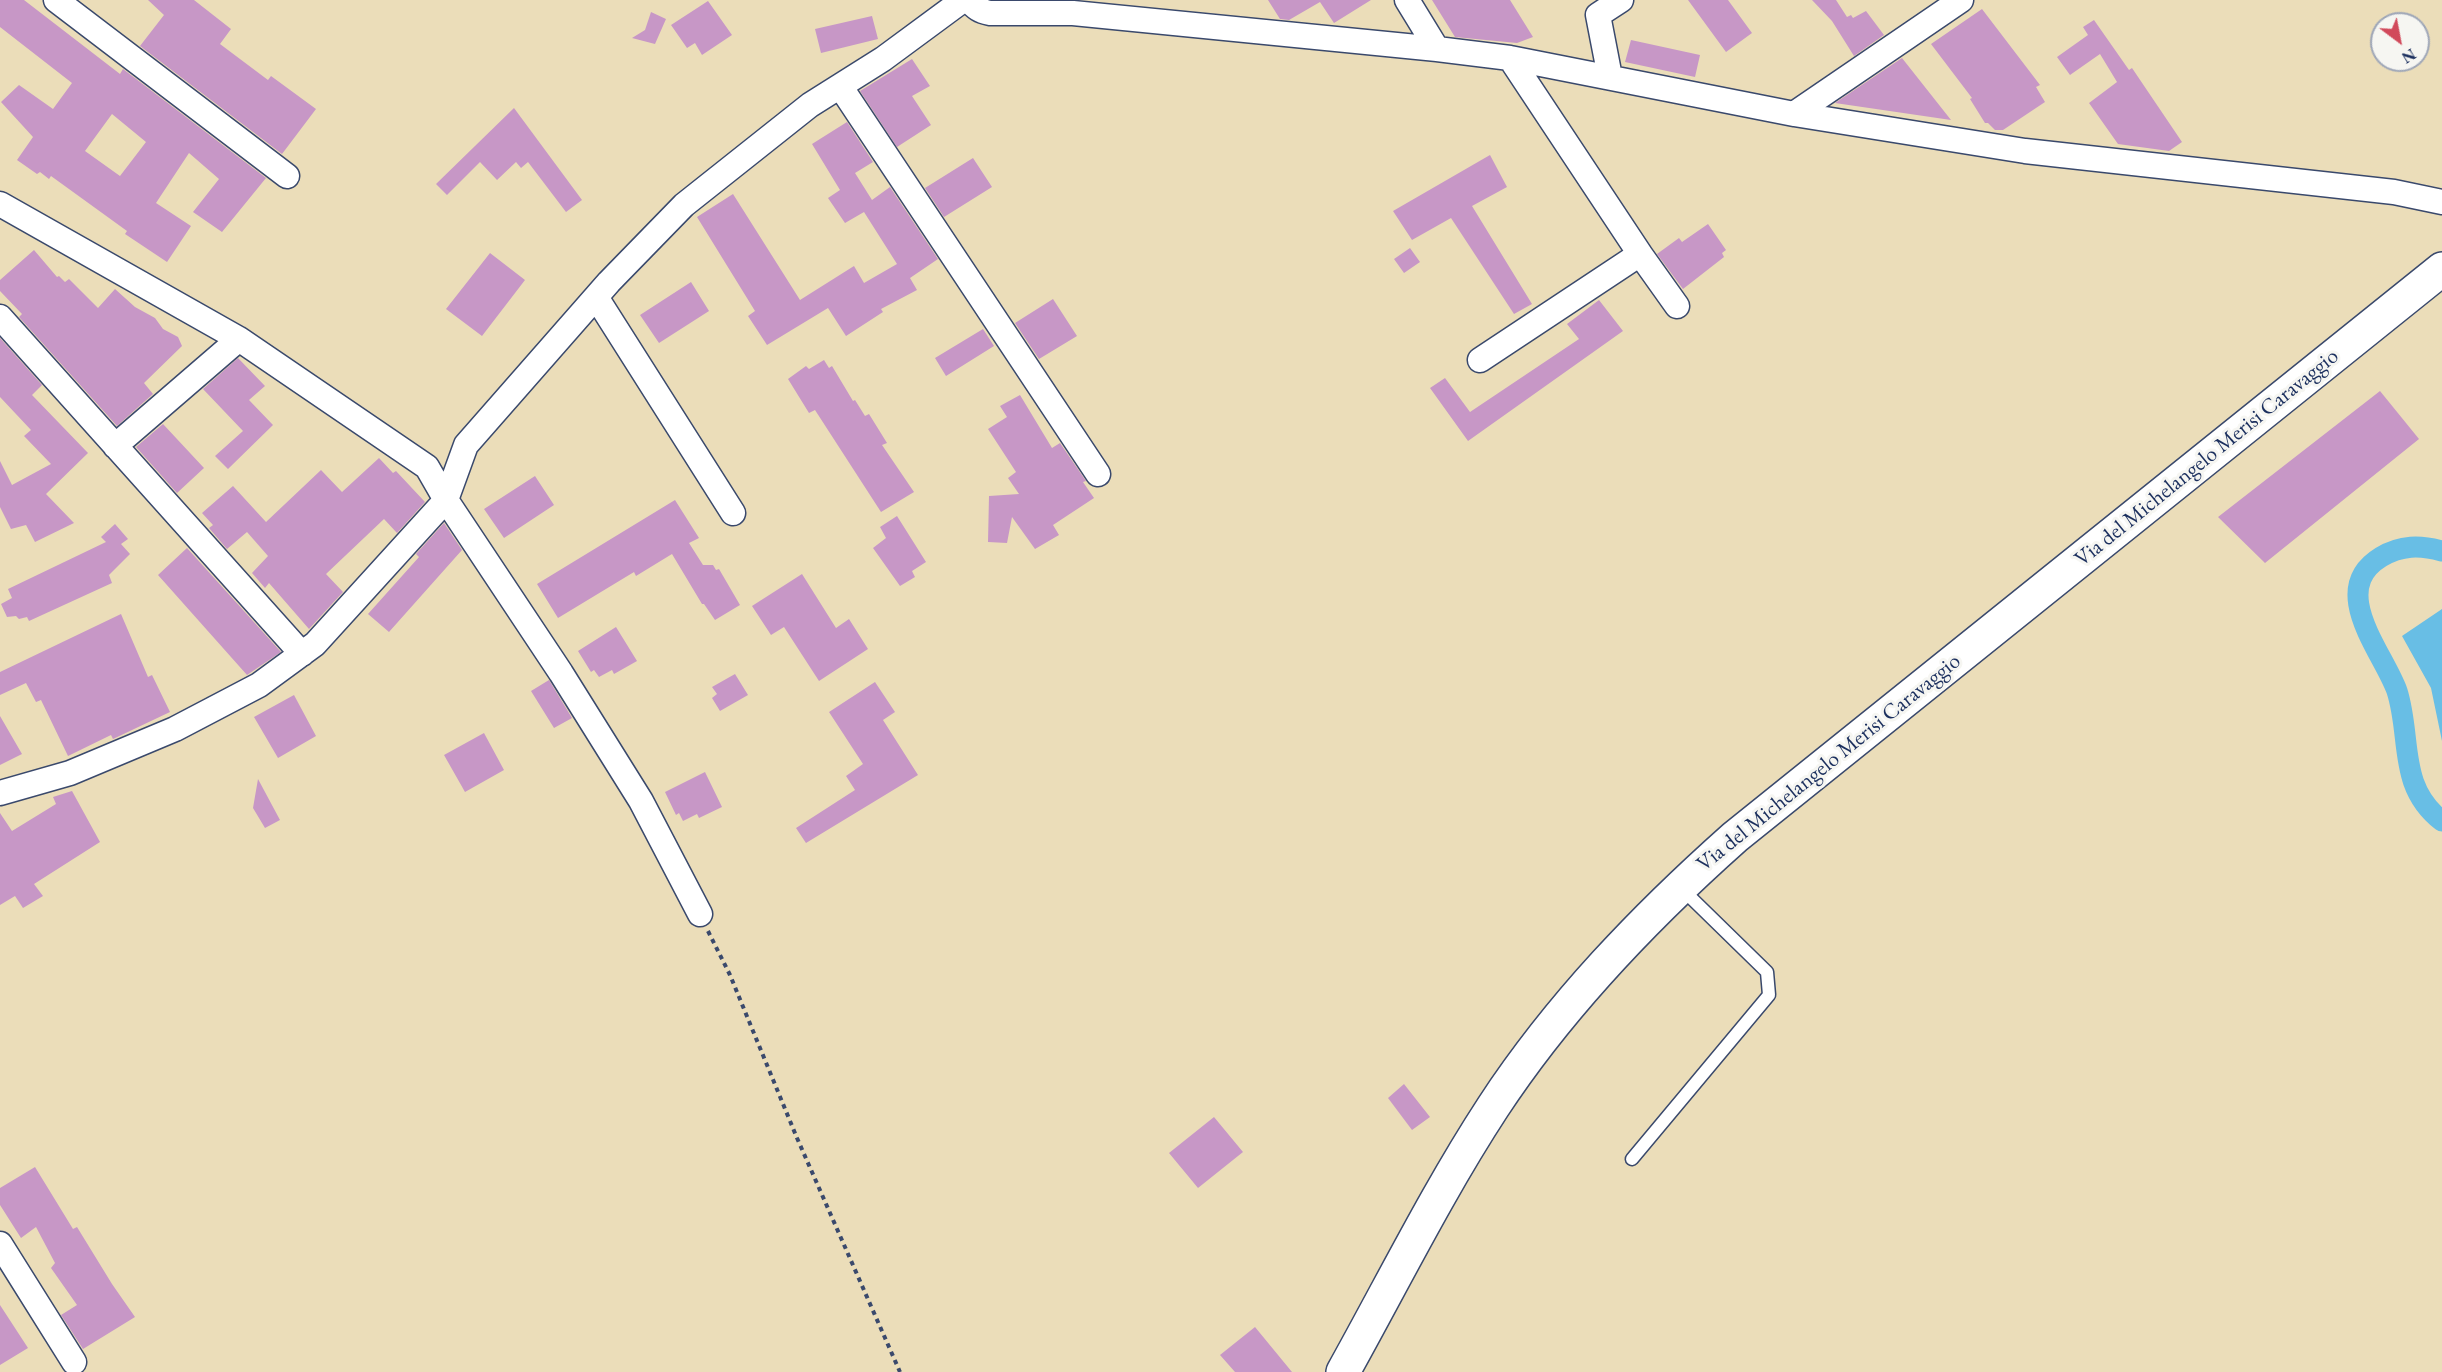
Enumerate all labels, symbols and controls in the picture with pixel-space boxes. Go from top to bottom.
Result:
north arrow [2370,12,2430,72]
text: N [2398,44,2420,68]
street label: Via del Michelangelo Merisi Caravaggio [2070,343,2344,573]
street label: Via del Michelangelo Merisi Caravaggio [1692,648,1966,878]

